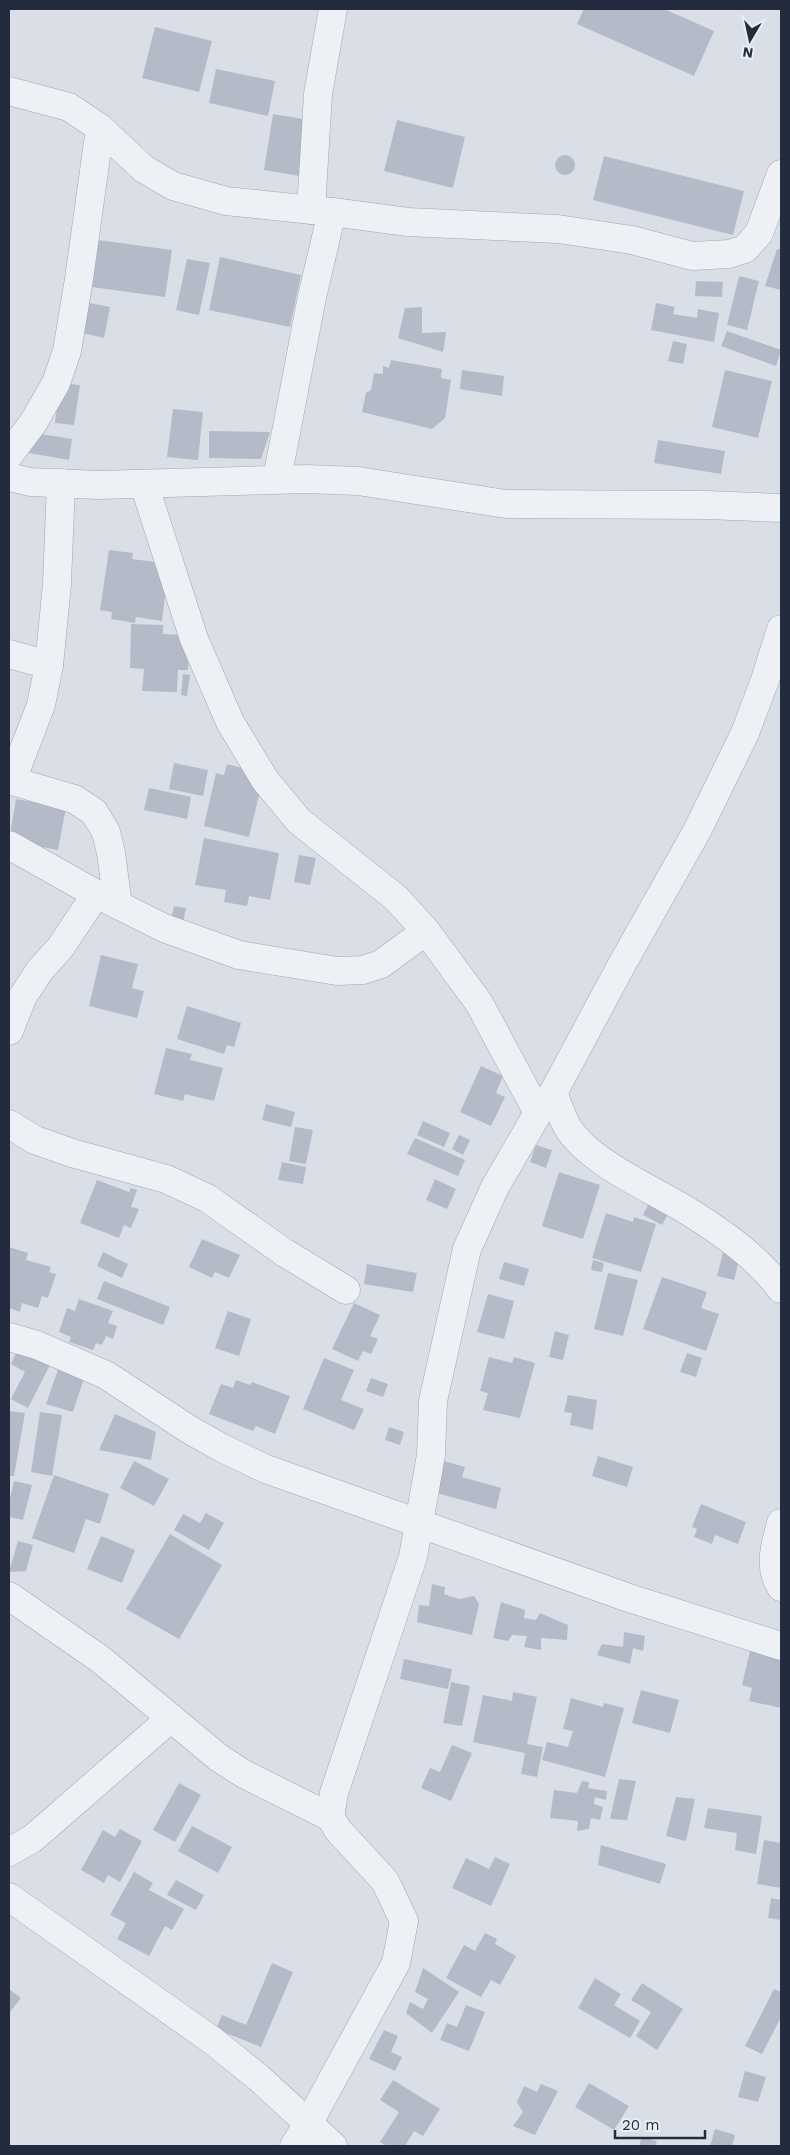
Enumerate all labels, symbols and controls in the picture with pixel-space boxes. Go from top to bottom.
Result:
north arrow [725,15,775,65]
text: N [742,44,754,62]
scale bar [615,2108,705,2140]
text: 20 m [622,2116,660,2134]

